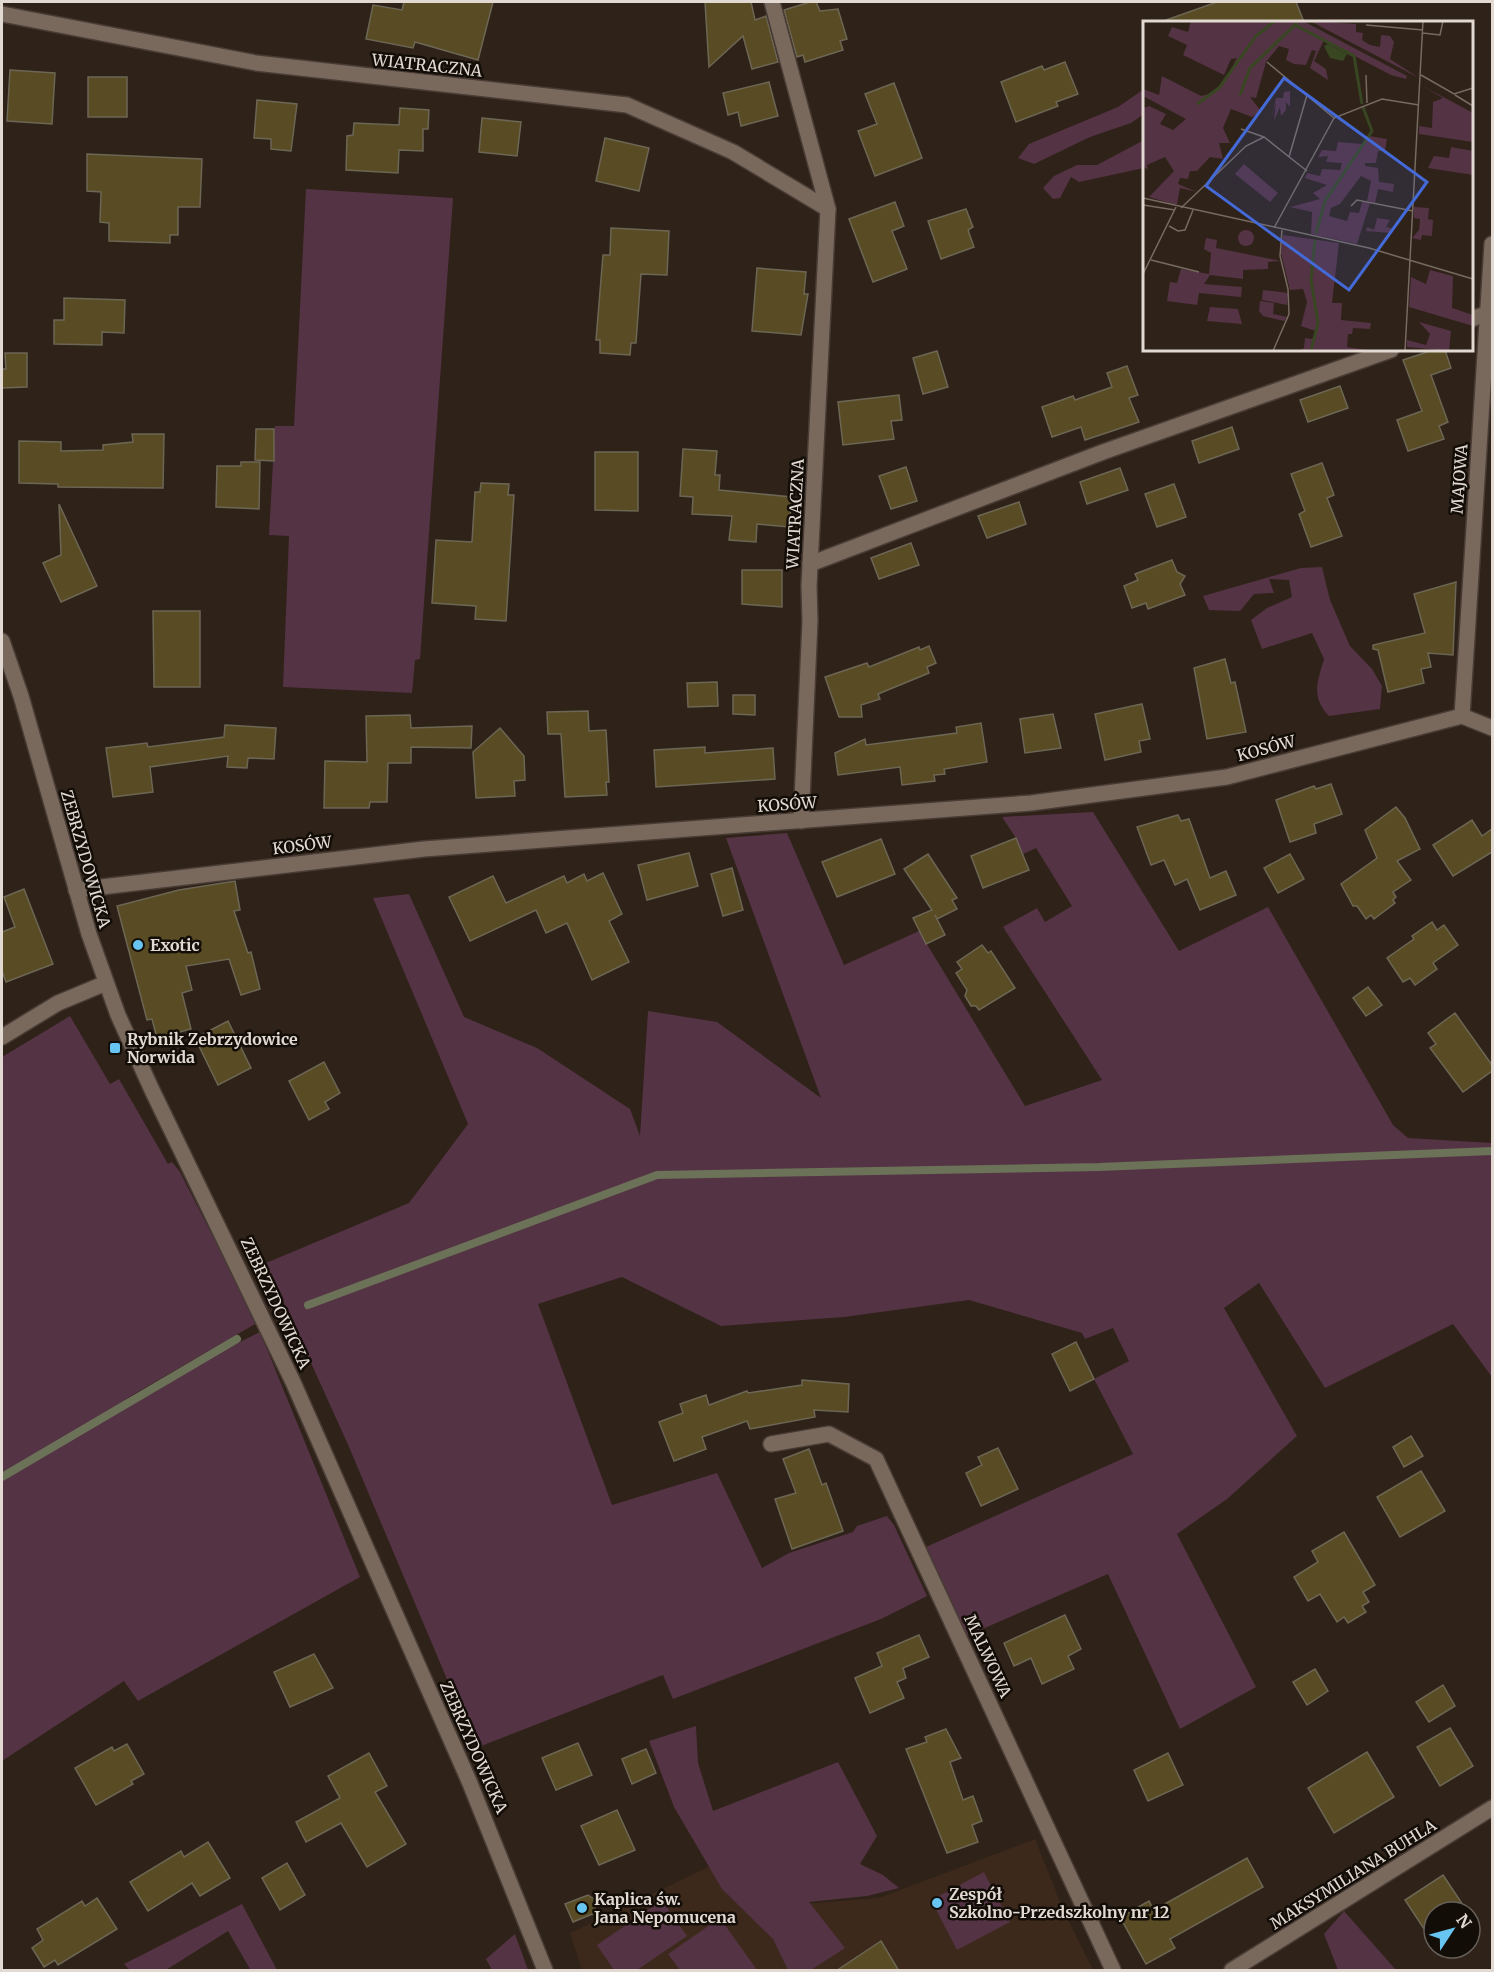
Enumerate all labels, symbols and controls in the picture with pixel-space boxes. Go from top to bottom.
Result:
inset map [1143,21,1473,351]
street label: WIATRACZNA [370,49,484,81]
street label: MAJOWA [1447,443,1471,515]
street label: WIATRACZNA [782,457,808,571]
street label: KOSÓW [1235,730,1298,765]
street label: ZEBRZYDOWICKA [57,788,116,931]
street label: KOSÓW [757,792,818,816]
street label: KOSÓW [271,831,334,859]
place label: Exotic [150,935,200,955]
marker: Exotic [131,938,145,952]
place label: Rybnik Zebrzydowice Norwida [127,1029,298,1067]
marker: Rybnik Zebrzydowice Norwida [108,1041,122,1055]
street label: ZEBRZYDOWICKA [237,1234,316,1373]
street label: MALWOWA [960,1611,1016,1701]
street label: ZEBRZYDOWICKA [436,1678,512,1817]
street label: MAKSYMILIANA BUHLA [1266,1814,1440,1933]
place label: Zespół Szkolno-Przedszkolny nr 12 [949,1884,1169,1922]
place label: Kaplica św. Jana Nepomucena [593,1889,736,1927]
marker: Zespół Szkolno-Przedszkolny nr 12 [930,1896,944,1910]
north arrow [1422,1900,1482,1960]
marker: Kaplica św. Jana Nepomucena [575,1901,589,1915]
text: N [1452,1910,1476,1932]

